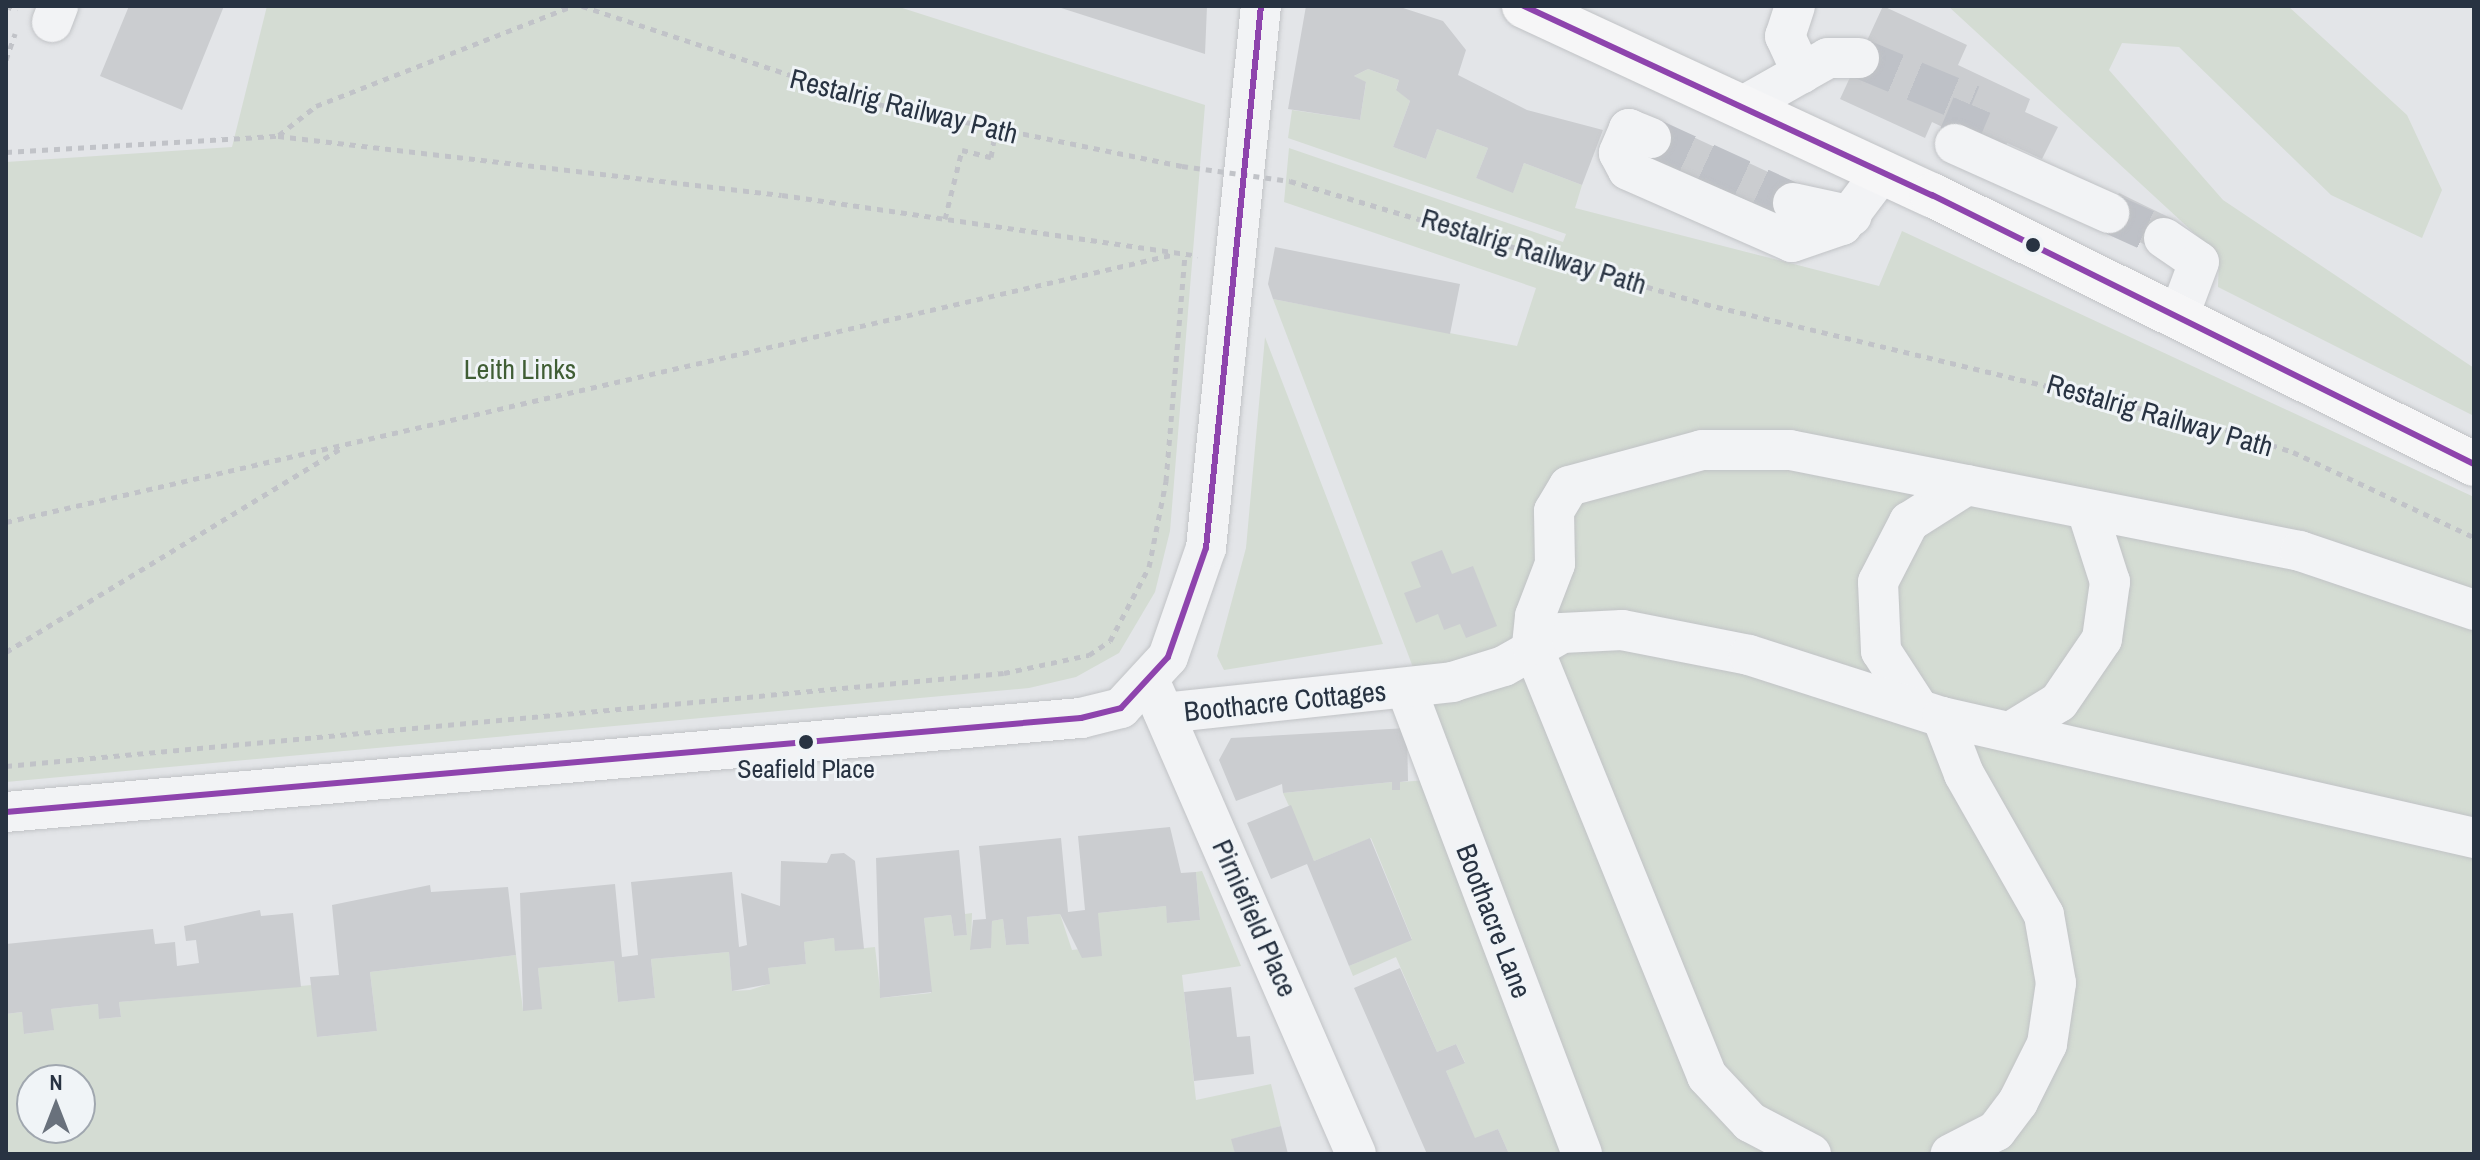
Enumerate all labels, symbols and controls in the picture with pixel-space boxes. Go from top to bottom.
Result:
street label: Restalrig Railway Path [787,61,1021,151]
street label: Restalrig Railway Path [1417,201,1651,301]
unlabelled marker [2025,237,2041,253]
park label: Leith Links [464,352,576,386]
street label: Restalrig Railway Path [2043,367,2277,463]
street label: Boothacre Cottages [1182,674,1388,728]
marker: Seafield Place [798,734,814,750]
place label: Seafield Place [737,753,875,785]
street label: Pirniefield Place [1205,834,1305,1002]
street label: Boothacre Lane [1449,839,1539,1003]
north arrow [16,1064,96,1144]
text: N [49,1067,63,1097]

